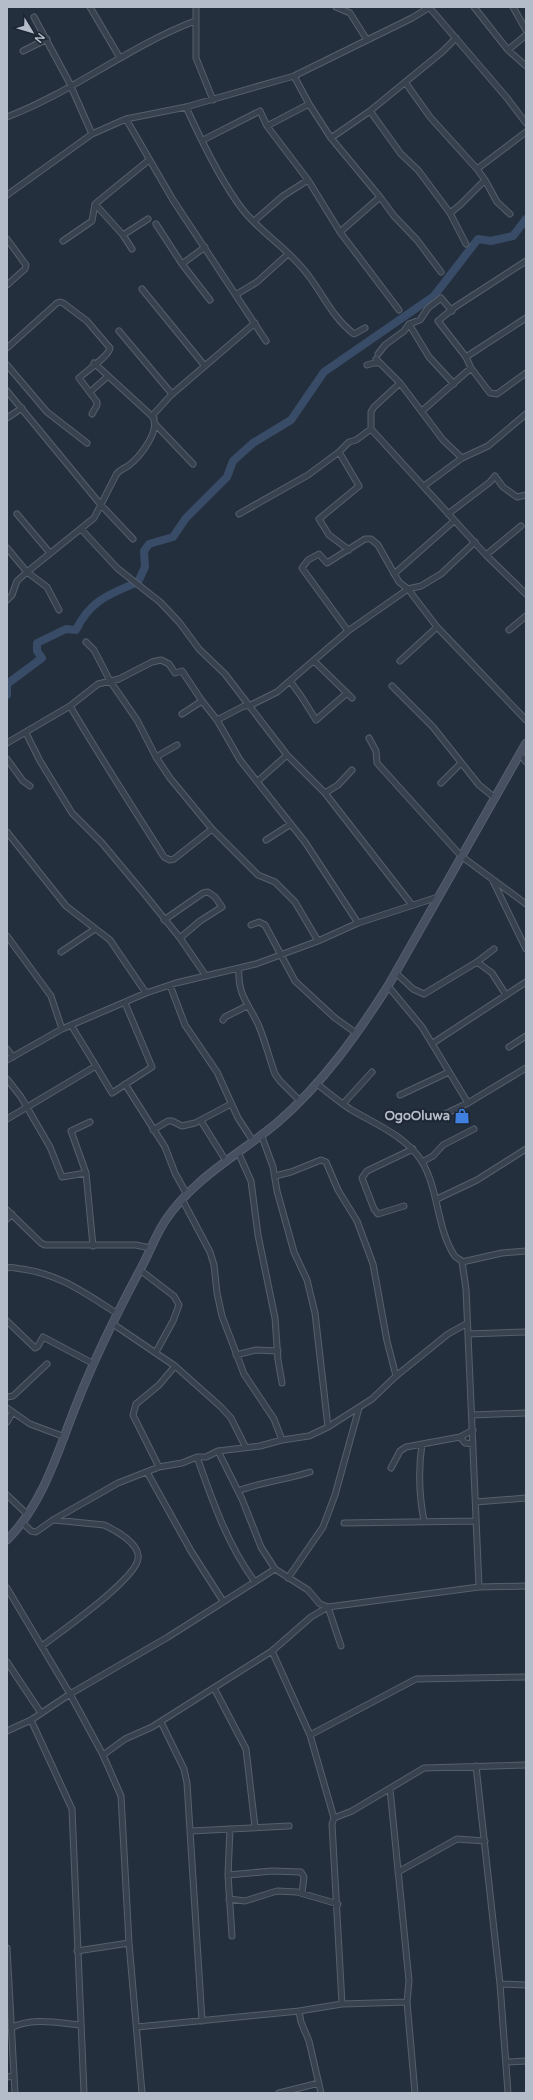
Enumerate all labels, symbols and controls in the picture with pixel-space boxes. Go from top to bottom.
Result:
north arrow [12,12,52,52]
text: N [32,30,47,45]
shop icon: OgoOluwa [453,1107,471,1125]
place label: OgoOluwa [385,1108,450,1124]

